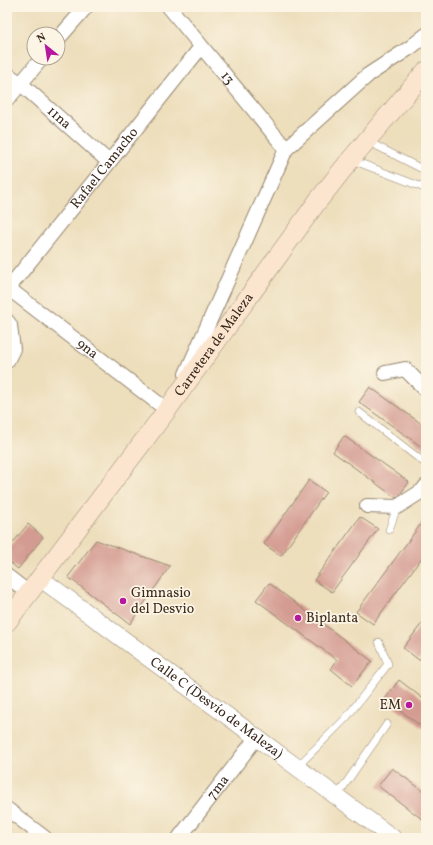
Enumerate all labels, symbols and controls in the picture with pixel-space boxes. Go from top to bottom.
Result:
north arrow [26,26,66,66]
text: N [35,30,49,47]
street label: 13 [216,67,239,89]
street label: 11na [43,102,75,133]
street label: Rafael Camacho [66,123,143,213]
street label: Carretera de Maleza [170,289,258,401]
street label: 9na [73,334,102,363]
place label: Gimnasio del Desvio [131,584,194,619]
marker: Gimnasio del Desvio [118,596,128,606]
place label: Biplanta [306,609,358,628]
marker: Biplanta [293,613,303,623]
street label: Calle C (Desvío de Maleza) [146,653,287,763]
place label: EM [380,696,401,715]
marker: EM [404,700,414,710]
street label: 7ma [203,771,234,804]

